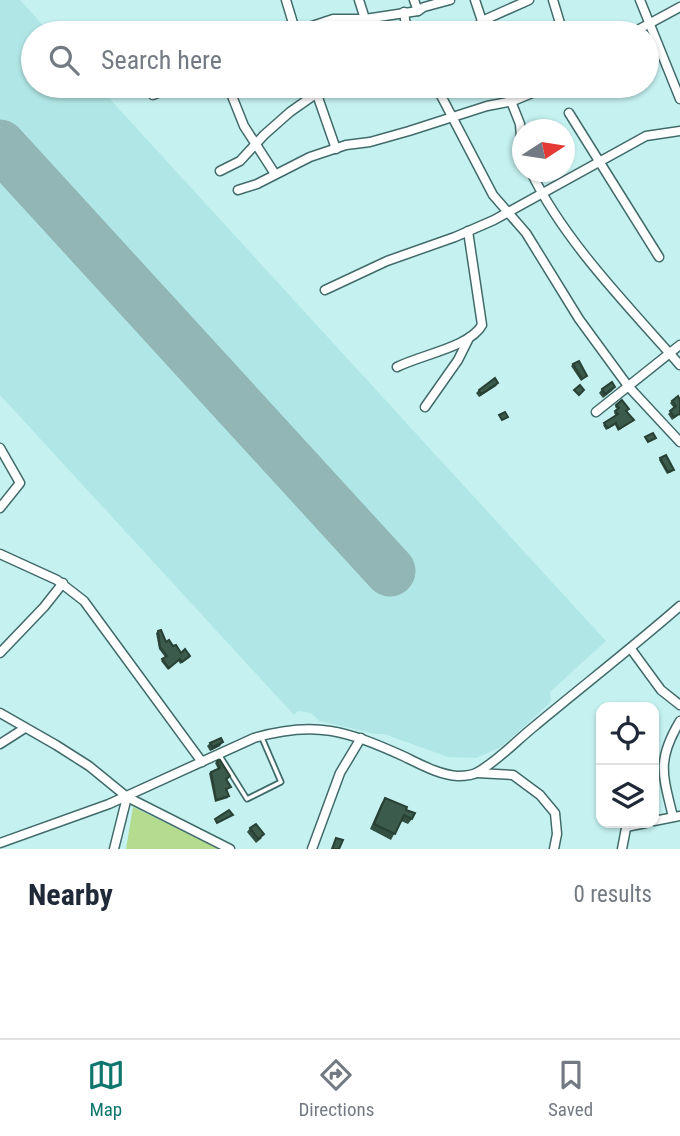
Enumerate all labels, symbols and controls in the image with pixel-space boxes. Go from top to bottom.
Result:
search box [21,21,659,98]
icon: search [45,41,83,79]
text: Search here [101,45,222,75]
north arrow [512,119,575,182]
map controls [596,702,659,828]
button: locate [596,702,659,765]
button: layers [596,765,659,828]
text: Nearby [28,877,113,912]
text: 0 results [574,881,652,908]
tab: Map [87,1056,125,1121]
tab: Directions [298,1056,374,1121]
tab: Saved [548,1056,593,1121]

